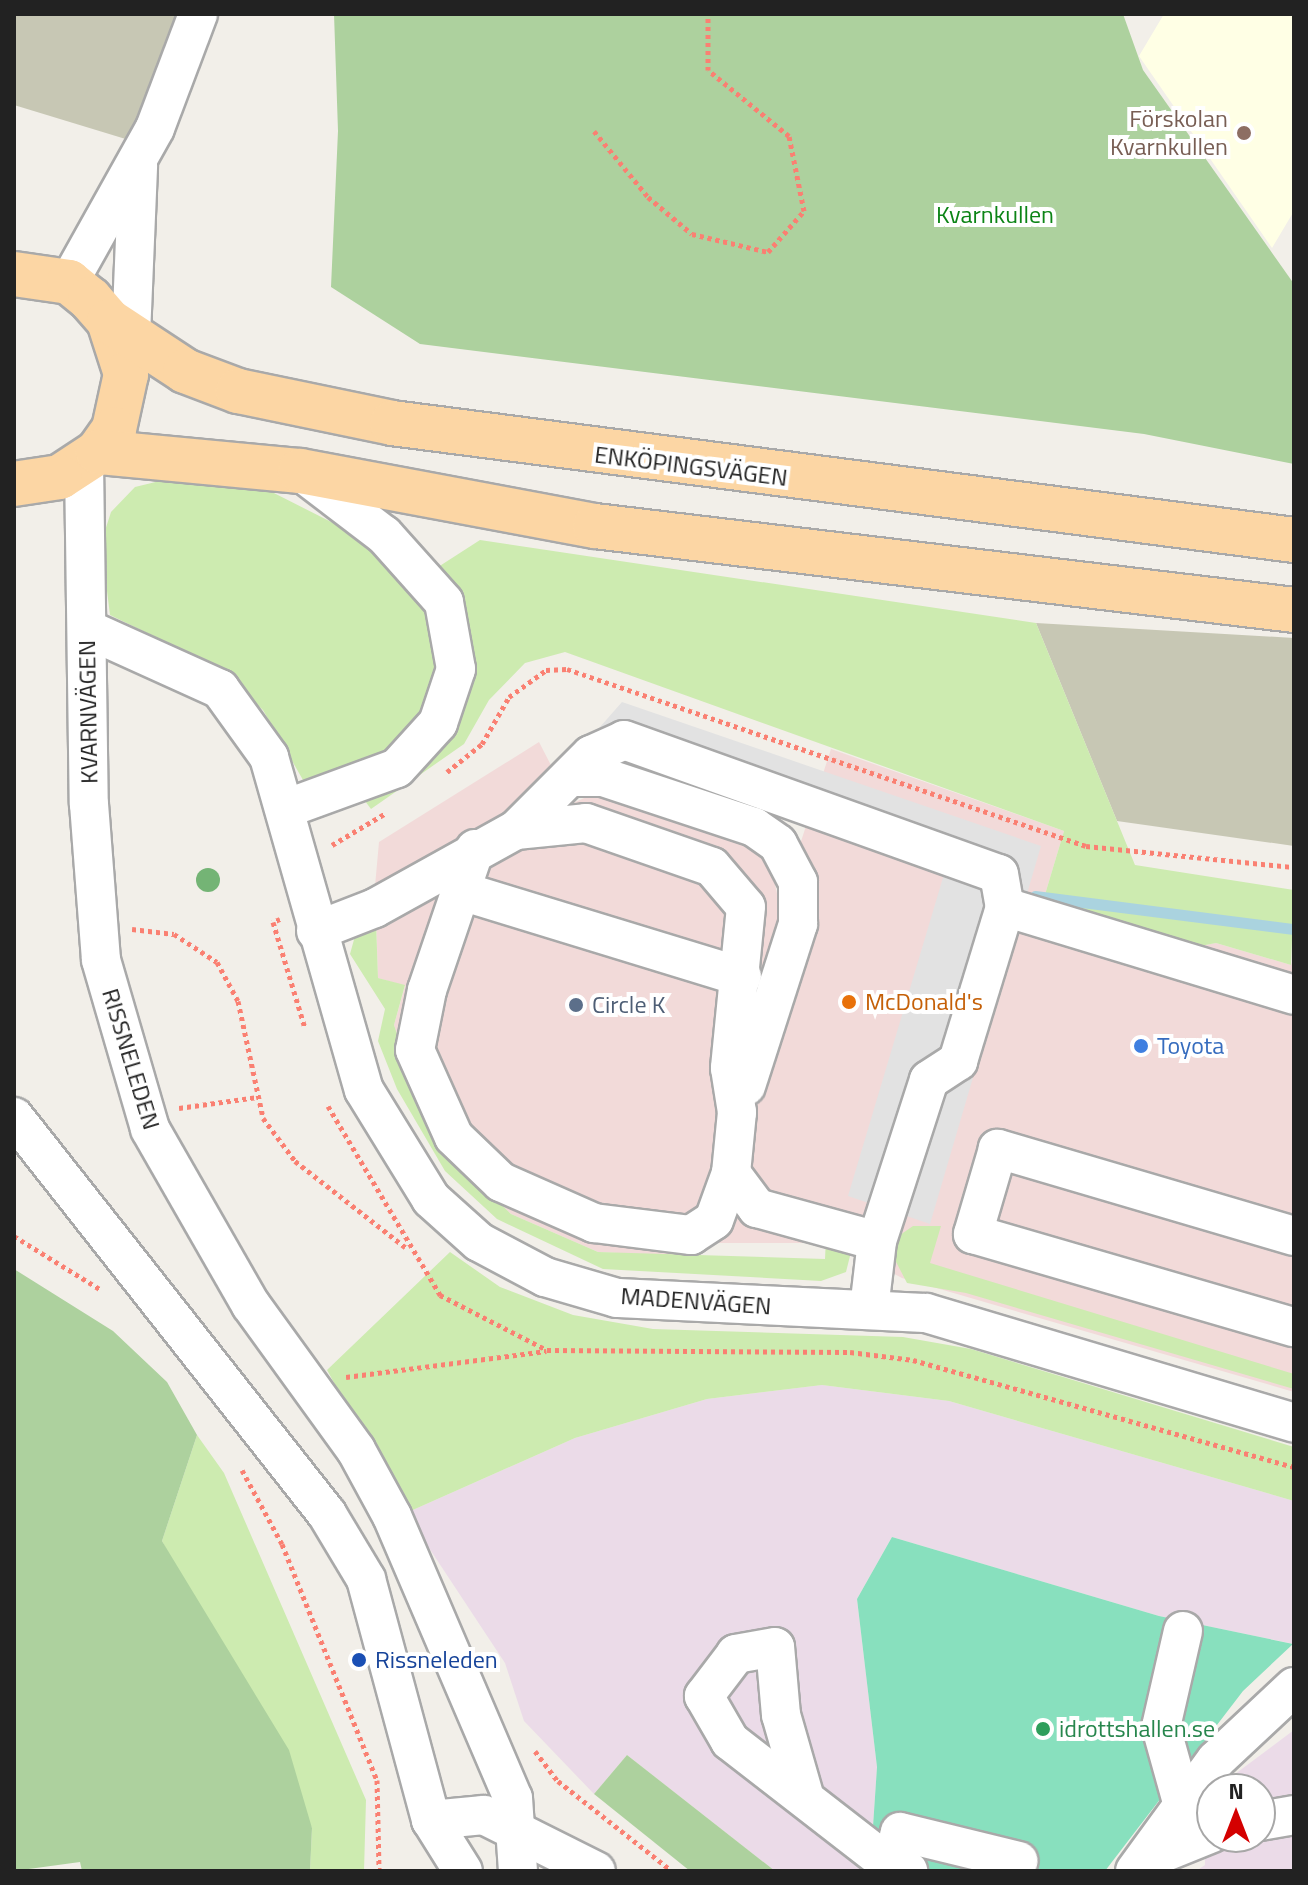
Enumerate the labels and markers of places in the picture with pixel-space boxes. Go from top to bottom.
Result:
place label: Förskolan Kvarnkullen [1110,105,1228,161]
marker: Förskolan Kvarnkullen [1235,124,1253,142]
place label: McDonald's [865,988,983,1016]
place label: Circle K [592,991,665,1019]
marker: McDonald's [840,993,858,1011]
marker: Circle K [567,996,585,1014]
place label: Toyota [1157,1032,1224,1060]
marker: Toyota [1132,1037,1150,1055]
place label: Rissneleden [375,1646,498,1674]
marker: Rissneleden [350,1651,368,1669]
place label: idrottshallen.se [1059,1715,1215,1743]
marker: idrottshallen.se [1034,1720,1052,1738]

